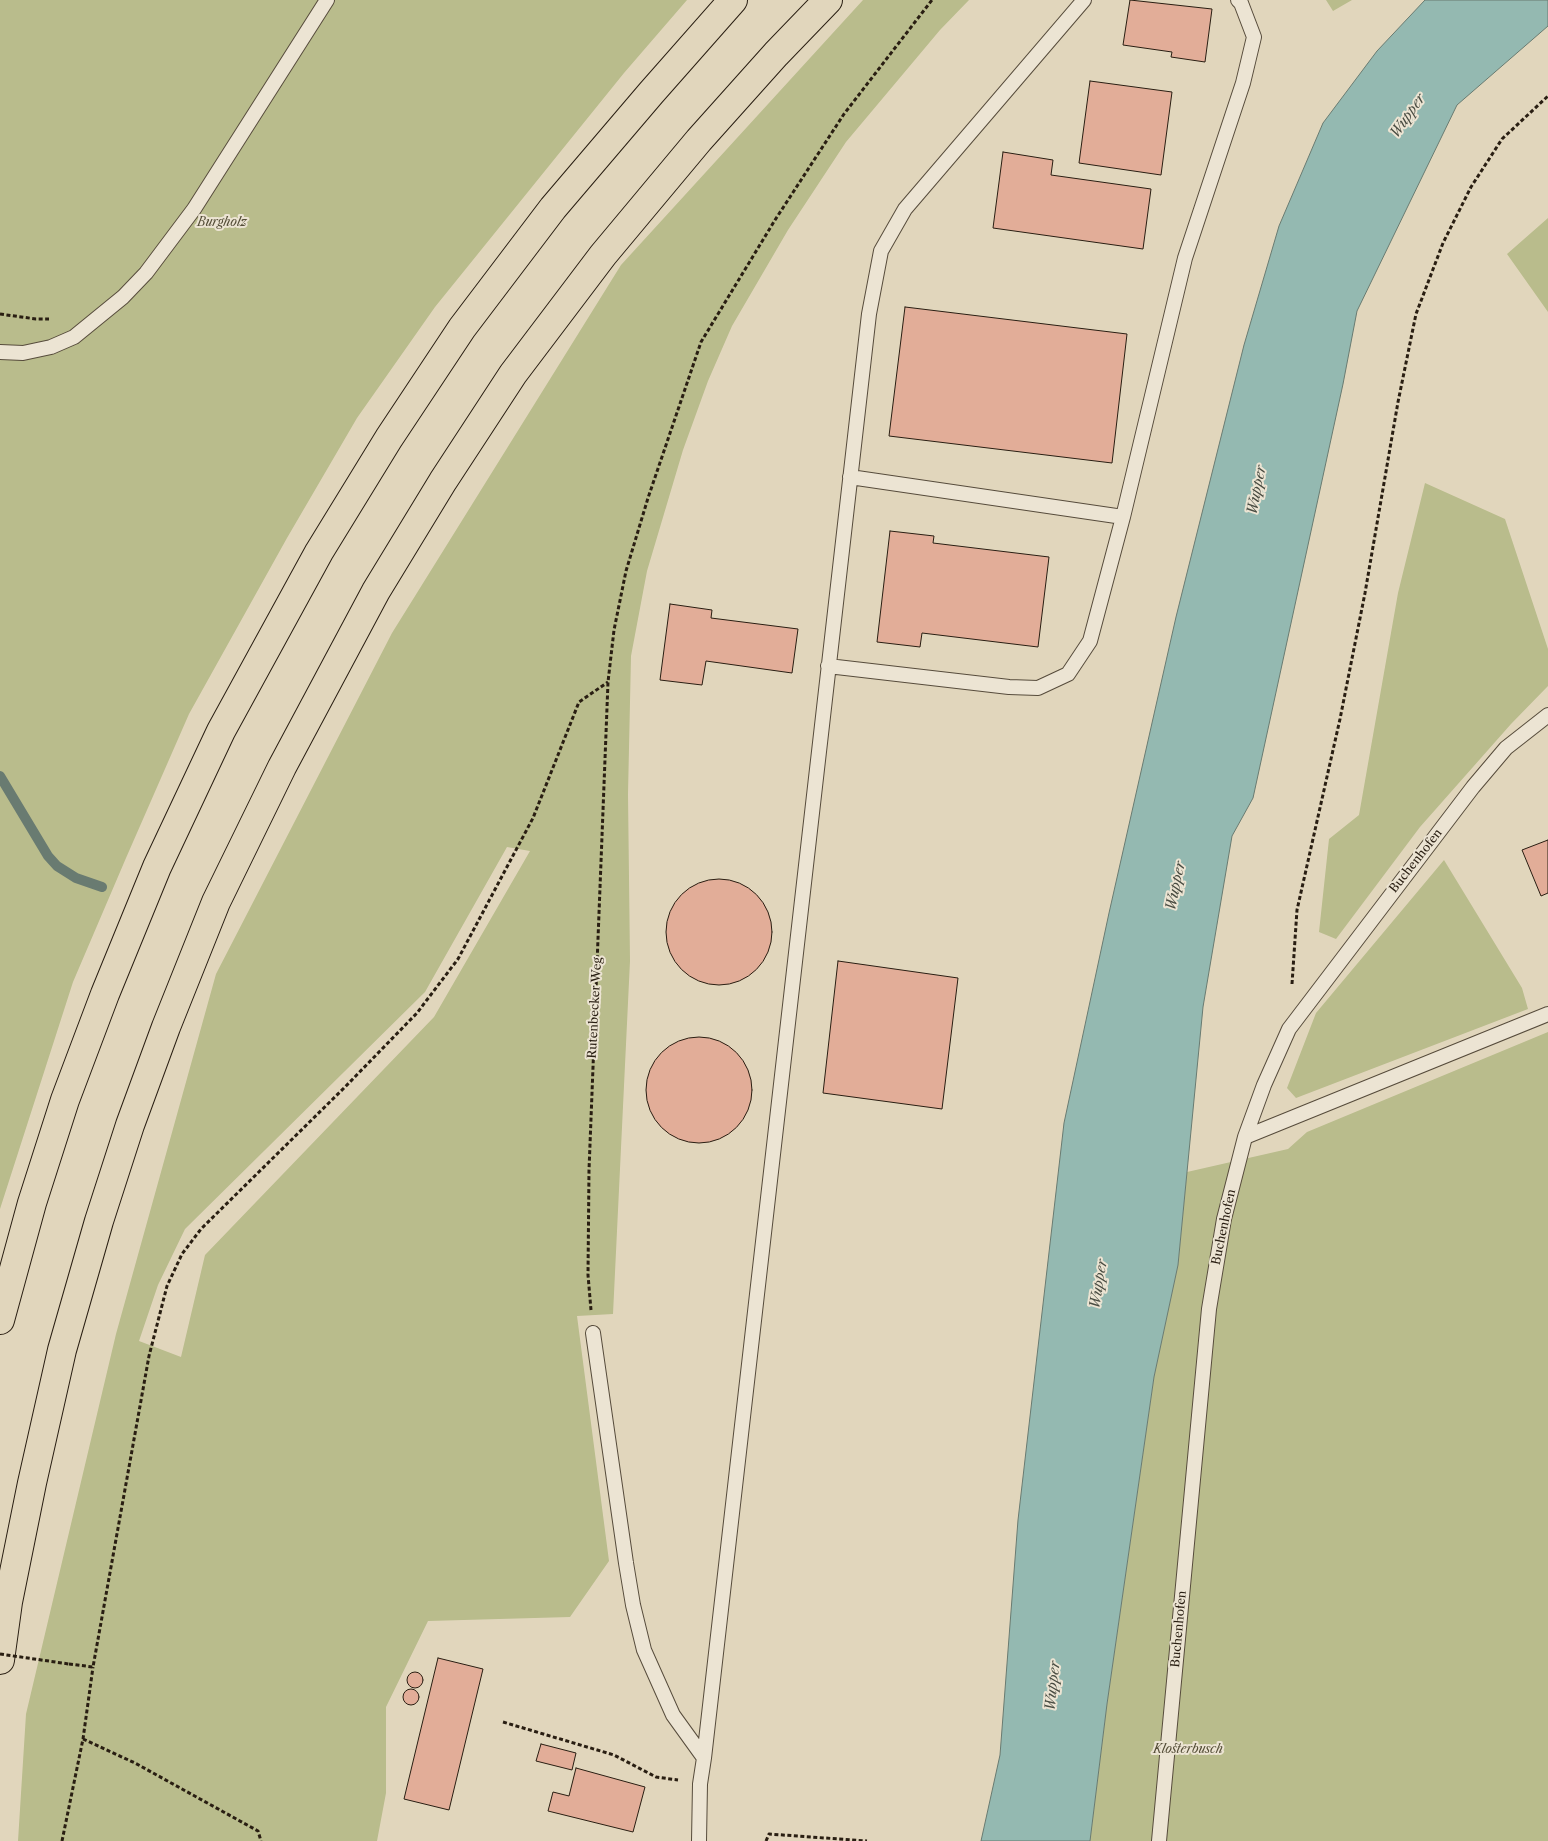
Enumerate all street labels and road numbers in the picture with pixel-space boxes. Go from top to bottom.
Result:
street label: Buchenhofen [1387,826,1445,896]
street label: Rutenbecker Weg [585,957,605,1059]
street label: Buchenhofen [1209,1188,1239,1266]
street label: Buchenhofen [1168,1590,1190,1668]

